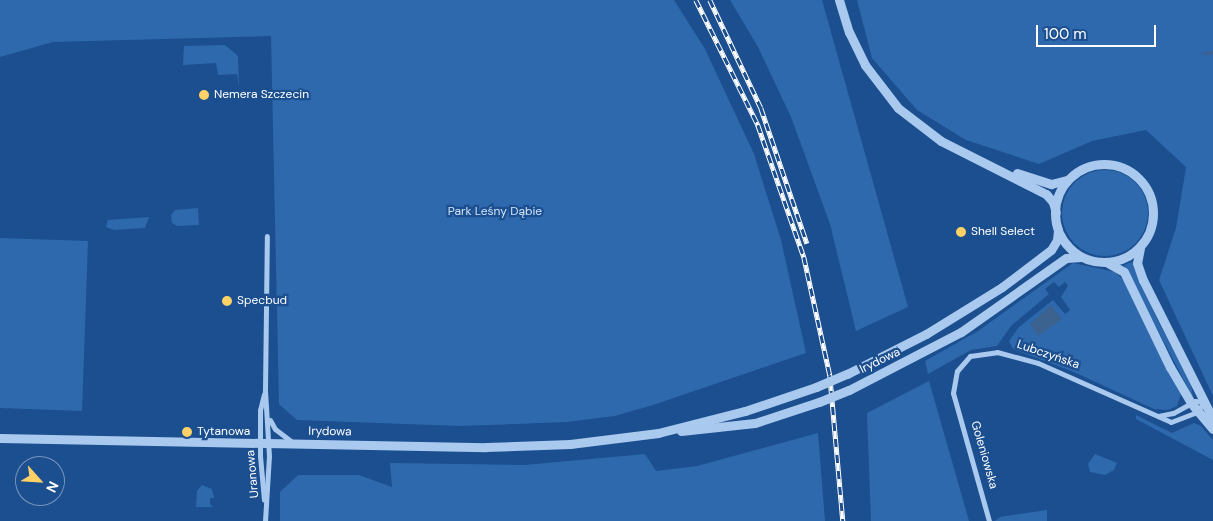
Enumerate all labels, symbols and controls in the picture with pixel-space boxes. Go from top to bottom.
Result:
scale bar [1038,15,1158,47]
text: 100 m [1044,24,1087,44]
place label: Nemera Szczecin [214,88,309,102]
marker: Nemera Szczecin [198,89,210,101]
park label: Park Leśny Dąbie [448,205,542,219]
place label: Shell Select [971,225,1035,239]
marker: Shell Select [955,226,967,238]
place label: Specbud [237,294,287,308]
marker: Specbud [221,295,233,307]
street label: Lubczyńska [1015,338,1081,372]
street label: Irydowa [857,345,903,377]
street label: Goleniowska [967,419,1001,491]
street label: Irydowa [308,424,352,440]
place label: Tytanowa [197,425,250,439]
marker: Tytanowa [181,426,193,438]
street label: Uranowa [244,449,262,499]
north arrow [15,456,65,506]
text: N [42,479,63,496]

